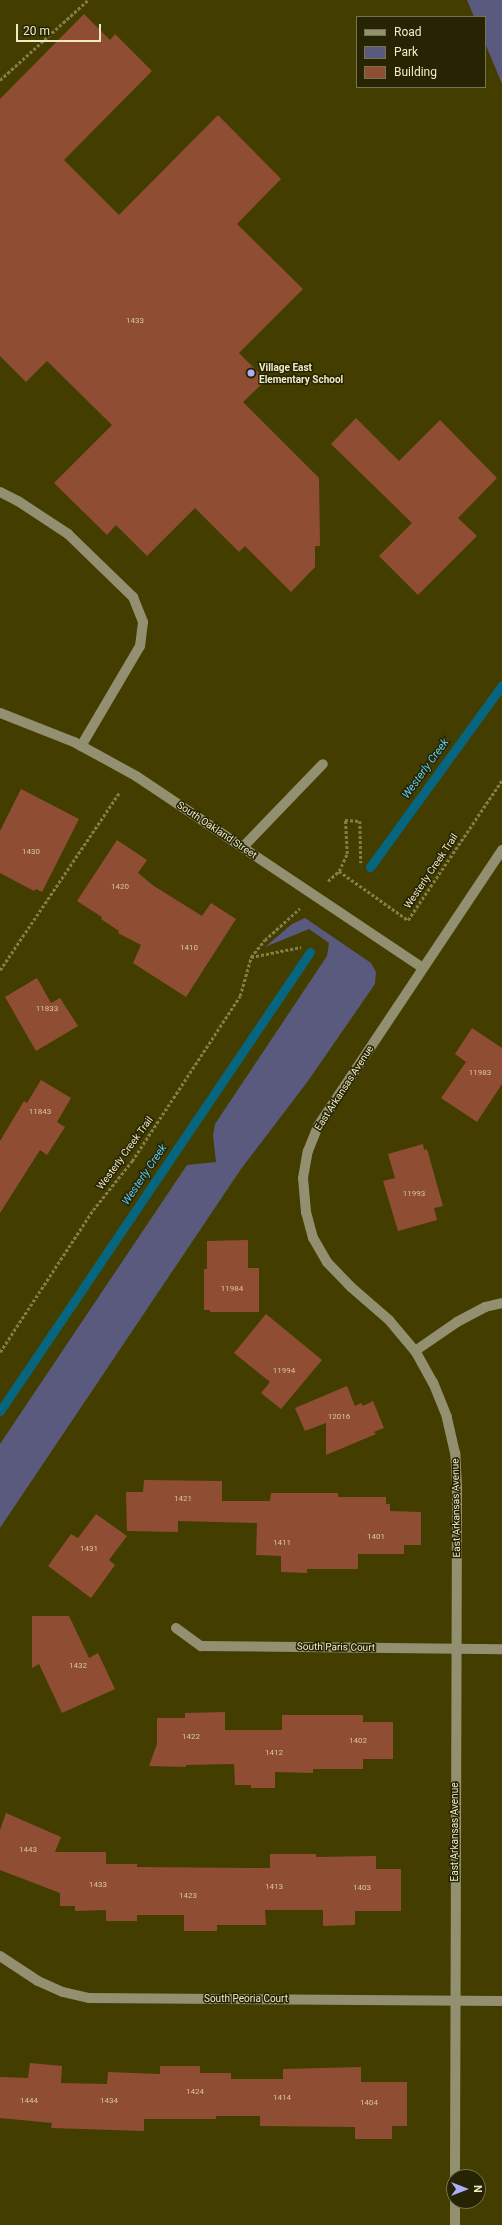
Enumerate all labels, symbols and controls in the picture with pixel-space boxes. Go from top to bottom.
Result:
scale bar [18,16,103,42]
legend [356,16,486,88]
text: 20 m [23,24,50,38]
text: Road [394,25,422,39]
text: Park [394,45,418,59]
text: Building [394,65,437,79]
house number: 1433 [126,316,144,326]
place label: Village East Elementary School [259,361,343,384]
marker: Village East Elementary School [246,368,256,378]
water label: Westerly Creek [400,737,452,801]
street label: South Oakland Street [175,799,259,861]
street label: Westerly Creek Trail [401,831,461,911]
house number: 1430 [22,847,40,857]
house number: 1420 [111,882,129,892]
house number: 1410 [180,943,198,953]
house number: 11833 [36,1004,58,1014]
street label: East Arkansas Avenue [312,1043,376,1133]
house number: 11983 [469,1068,491,1078]
house number: 11843 [29,1107,51,1117]
street label: Westerly Creek Trail [94,1114,156,1192]
water label: Westerly Creek [120,1142,170,1208]
house number: 11993 [403,1189,425,1199]
house number: 11984 [221,1284,243,1294]
house number: 11994 [273,1366,295,1376]
house number: 12016 [328,1412,350,1422]
street label: East Arkansas Avenue [449,1458,463,1558]
house number: 1421 [174,1494,192,1504]
house number: 1401 [367,1532,385,1542]
house number: 1411 [273,1538,291,1548]
house number: 1431 [80,1544,98,1554]
street label: South Paris Court [297,1640,375,1654]
house number: 1432 [69,1661,87,1671]
house number: 1422 [182,1732,200,1742]
house number: 1402 [349,1736,367,1746]
house number: 1412 [265,1748,283,1758]
street label: East Arkansas Avenue [449,1783,461,1881]
house number: 1443 [19,1845,37,1855]
house number: 1433 [89,1880,107,1890]
house number: 1413 [265,1882,283,1892]
house number: 1403 [353,1883,371,1893]
house number: 1423 [179,1891,197,1901]
street label: South Peoria Court [204,1993,288,2005]
house number: 1424 [186,2087,204,2097]
house number: 1414 [273,2093,291,2103]
house number: 1444 [20,2096,38,2106]
house number: 1434 [100,2096,118,2106]
house number: 1404 [360,2098,378,2108]
north arrow [446,2169,486,2209]
text: N [471,2185,484,2193]

